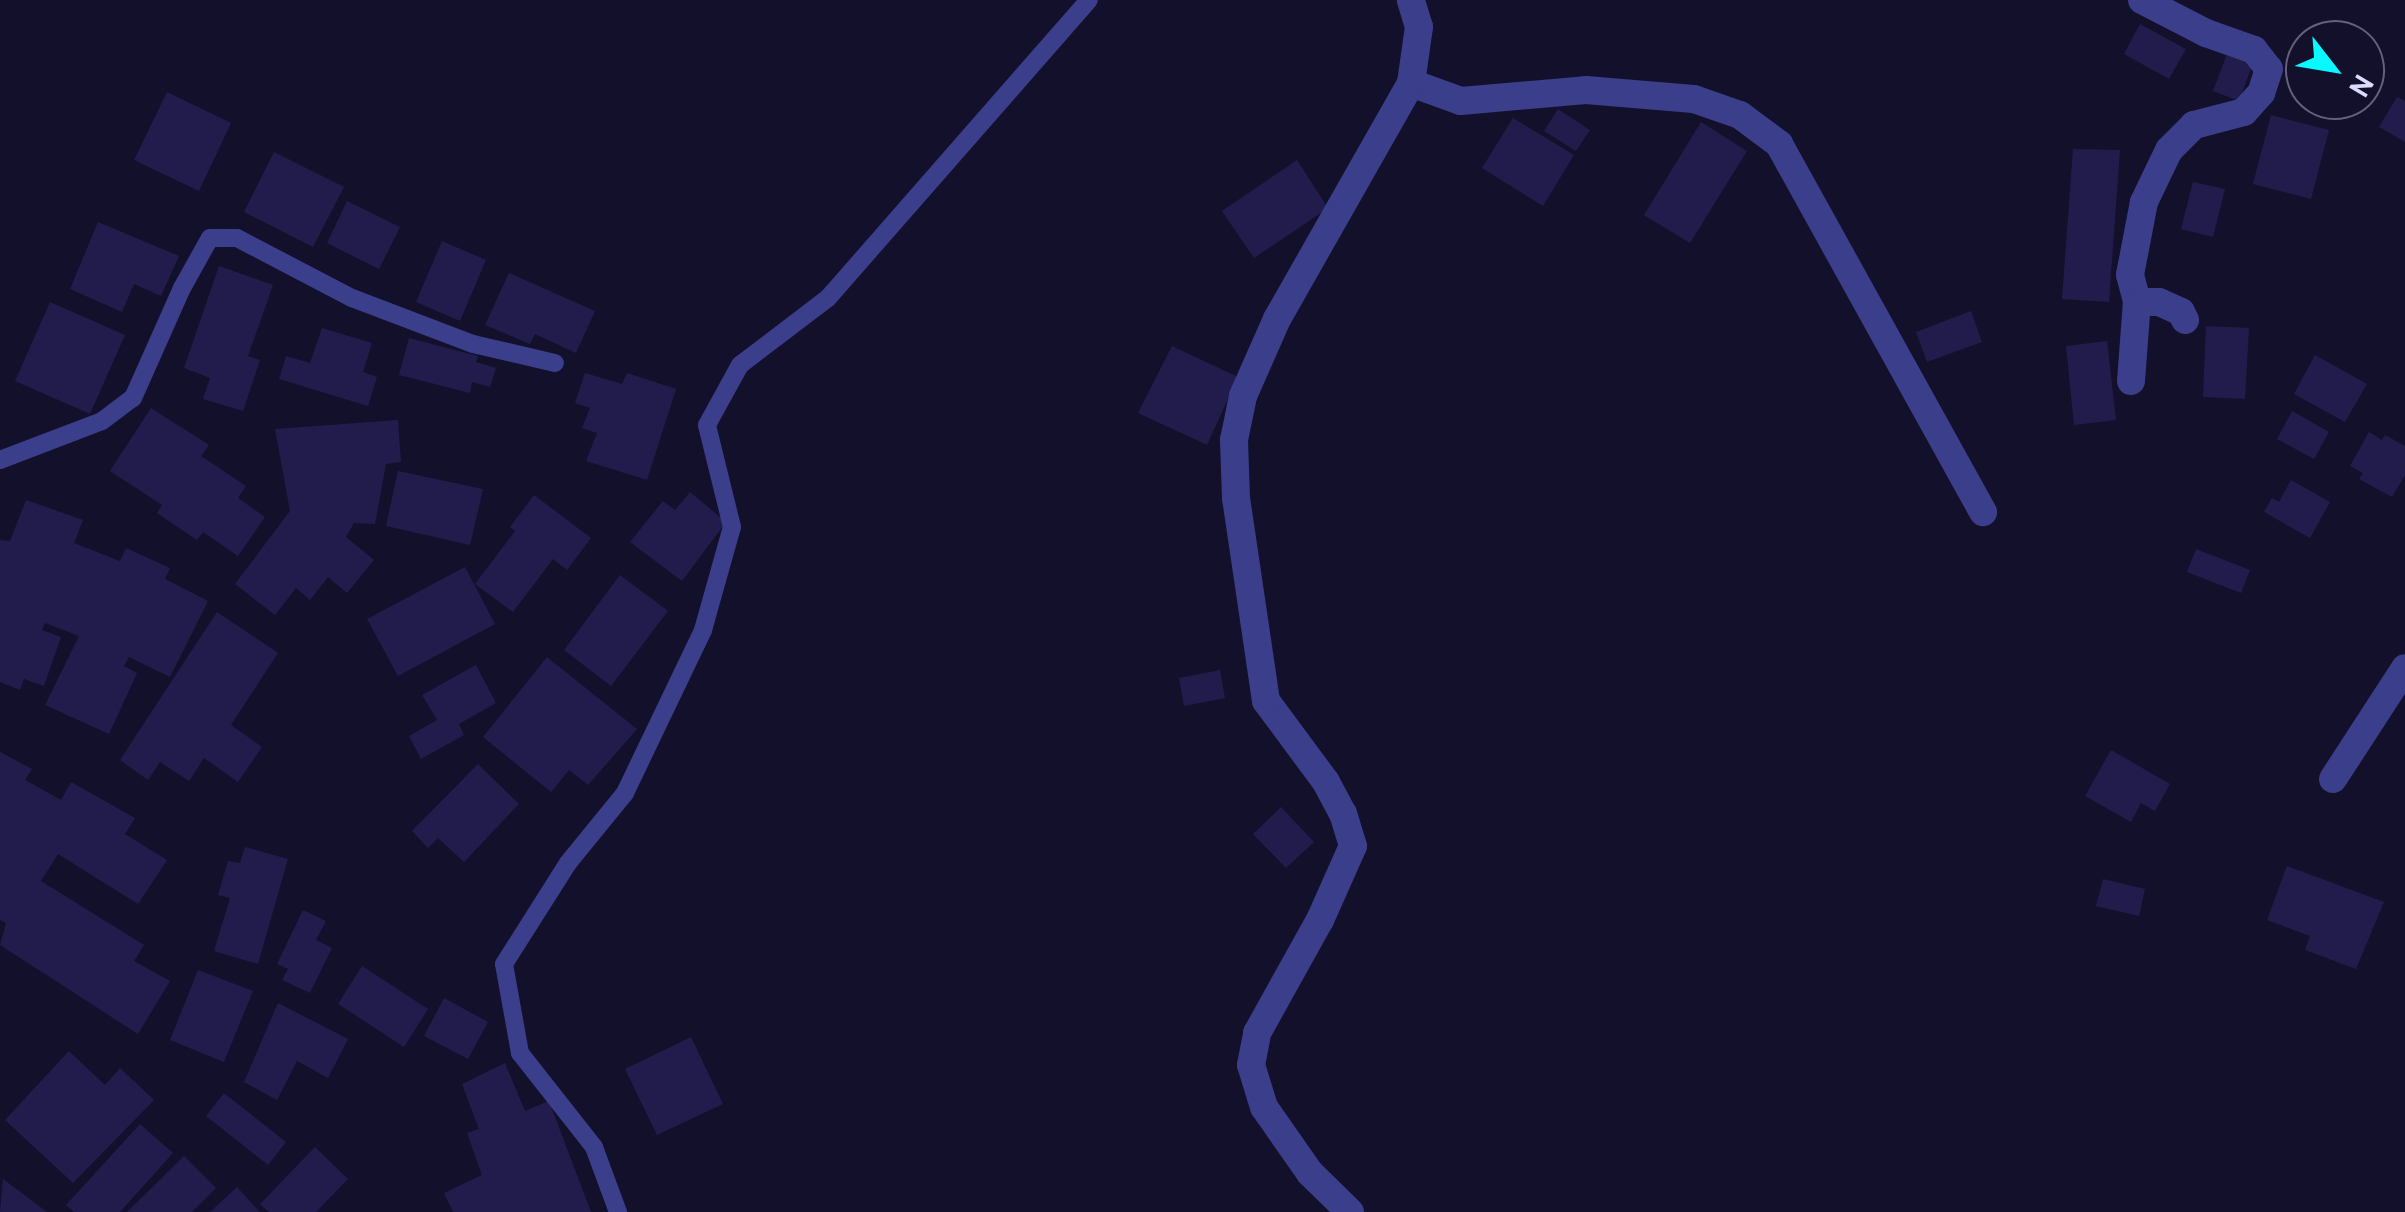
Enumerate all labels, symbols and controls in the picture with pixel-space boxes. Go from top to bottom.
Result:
north arrow [2285,20,2385,120]
text: N [2338,67,2380,102]

